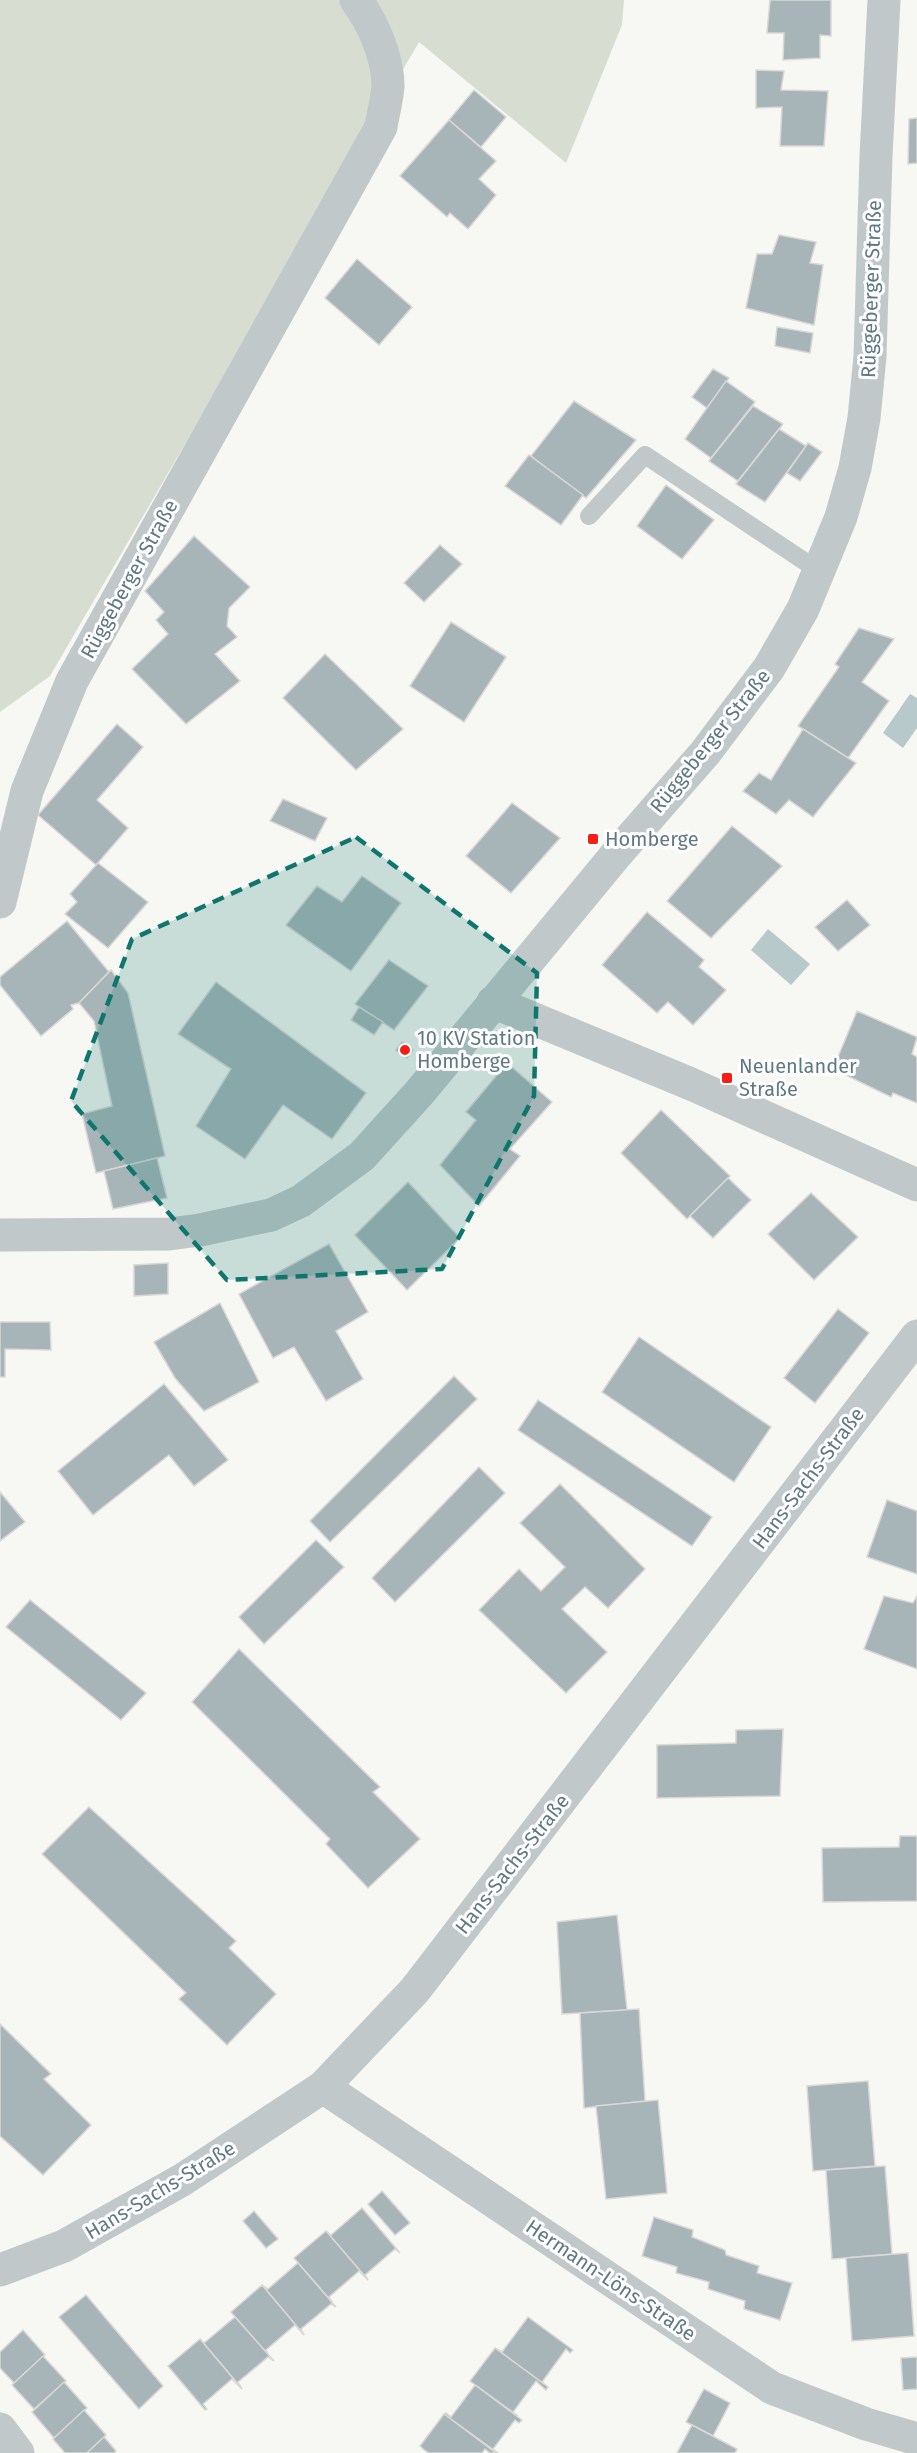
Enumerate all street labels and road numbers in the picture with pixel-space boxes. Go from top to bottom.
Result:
street label: Rüggeberger Straße [856,200,886,378]
street label: Rüggeberger Straße [75,495,183,663]
street label: Rüggeberger Straße [645,664,775,818]
street label: Hans-Sachs-Straße [747,1403,869,1553]
street label: Hans-Sachs-Straße [450,1789,574,1939]
street label: Hans-Sachs-Straße [81,2136,239,2244]
street label: Hermann-Löns-Straße [521,2214,701,2346]

